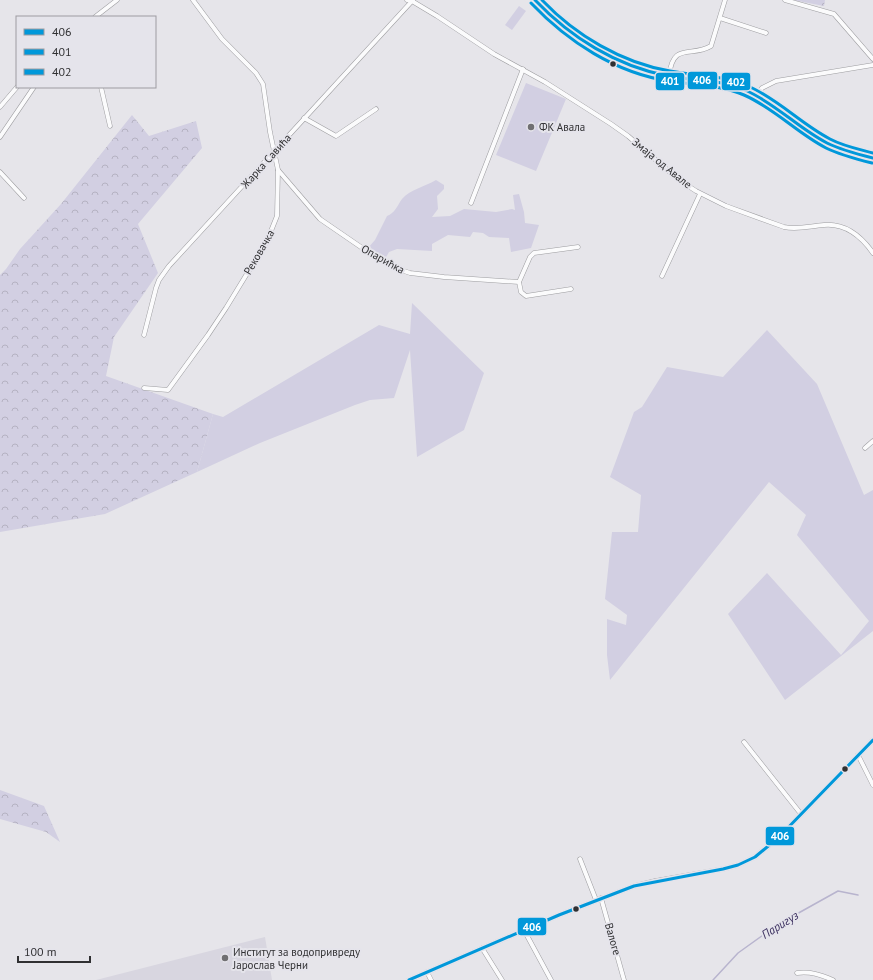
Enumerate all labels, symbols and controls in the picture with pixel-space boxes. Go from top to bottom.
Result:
legend [16,16,156,88]
text: 406 [52,24,72,39]
text: 401 [52,44,72,59]
unlabelled marker [608,59,618,69]
text: 402 [52,64,72,79]
line badge: 406 [687,71,718,90]
line badge: 401 [655,72,685,91]
line badge: 402 [721,72,751,91]
text: 406 [693,73,711,87]
text: 401 [661,74,679,88]
text: 402 [727,75,745,89]
place label: ФК Авала [539,120,585,134]
marker: ФК Авала [526,122,536,132]
street label: Жарка Савића [237,131,294,192]
street label: Змаја од Авале [629,135,695,192]
street label: Рековачка [241,227,277,277]
street label: Опарићка [359,241,407,277]
unlabelled marker [840,764,850,774]
line badge: 406 [765,826,795,846]
text: 406 [771,829,789,843]
unlabelled marker [571,904,581,914]
water label: Паригуз [758,907,801,942]
line badge: 406 [517,917,547,936]
text: 406 [523,920,541,934]
street label: Валоге [602,921,624,957]
scale bar [18,938,90,964]
text: 100 m [24,944,57,959]
place label: Институт за водопривреду Јарослав Черни [232,945,361,972]
marker: Институт за водопривреду Јарослав Черни [220,953,230,963]

